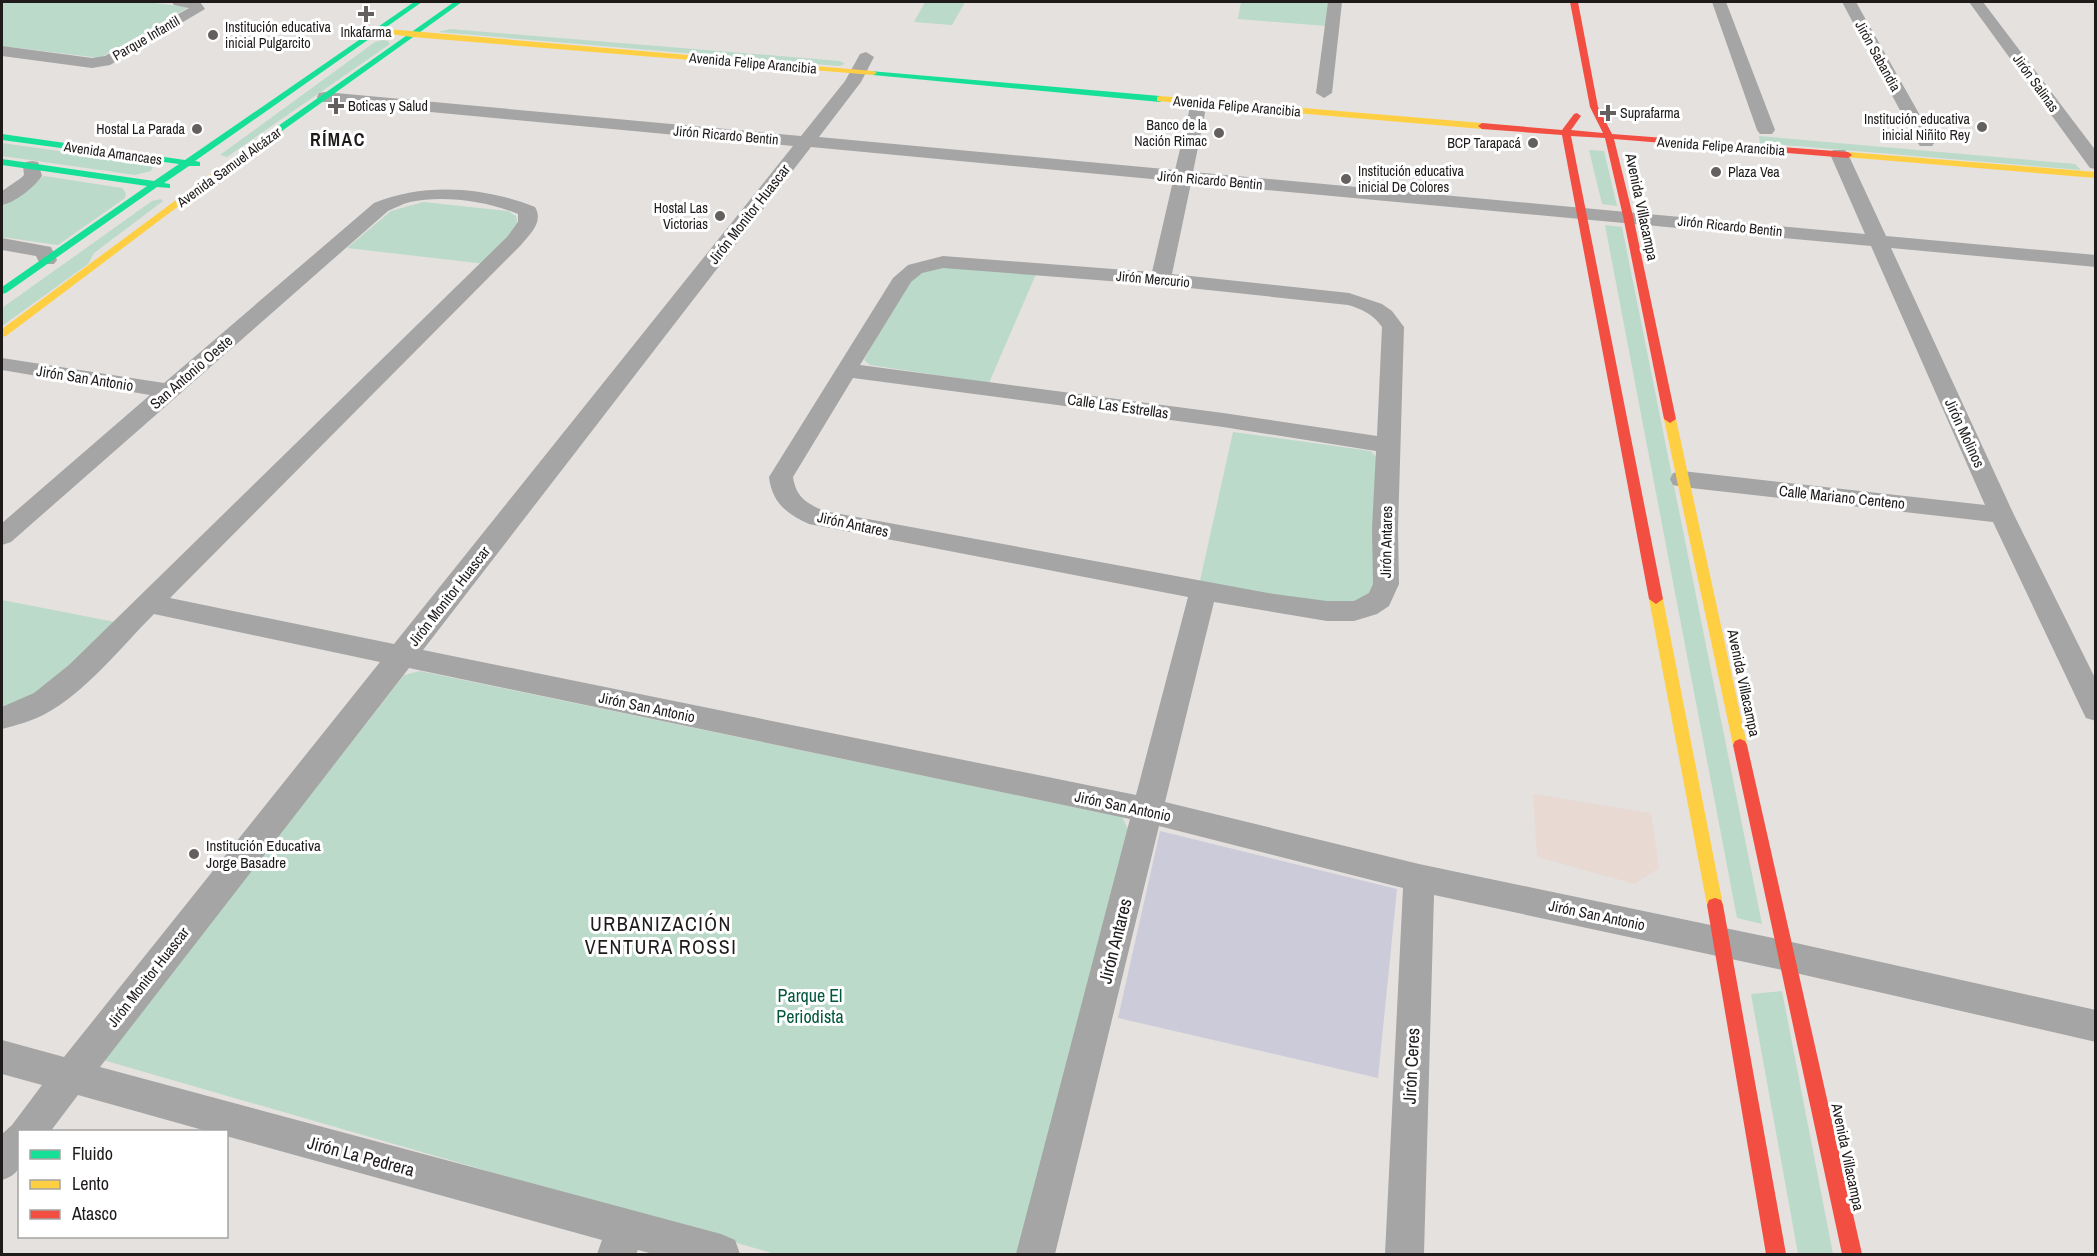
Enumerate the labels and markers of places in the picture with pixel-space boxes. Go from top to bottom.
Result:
marker: Inkafarma [359,7,373,21]
place label: Institución educativa inicial Pulgarcito [225,18,332,52]
place label: Inkafarma [340,23,392,41]
marker: Institución educativa inicial Pulgarcito [206,28,220,42]
place label: Boticas y Salud [348,97,428,115]
marker: Boticas y Salud [329,99,343,113]
place label: Suprafarma [1620,104,1681,122]
marker: Suprafarma [1601,106,1615,120]
place label: Institución educativa inicial Niñito Rey [1864,110,1971,144]
place label: Banco de la Nación Rimac [1134,116,1208,150]
place label: Hostal La Parada [96,120,186,138]
marker: Institución educativa inicial Niñito Rey [1975,120,1989,134]
marker: Hostal La Parada [190,122,204,136]
marker: Banco de la Nación Rimac [1212,126,1226,140]
place label: BCP Tarapacá [1447,134,1522,152]
marker: BCP Tarapacá [1526,136,1540,150]
place label: Institución educativa inicial De Colores [1358,162,1465,196]
place label: Plaza Vea [1728,163,1780,181]
marker: Plaza Vea [1709,165,1723,179]
marker: Institución educativa inicial De Colores [1339,172,1353,186]
place label: Hostal Las Victorias [654,199,708,233]
marker: Hostal Las Victorias [713,209,727,223]
place label: Institución Educativa Jorge Basadre [206,835,321,873]
marker: Institución Educativa Jorge Basadre [187,847,201,861]

